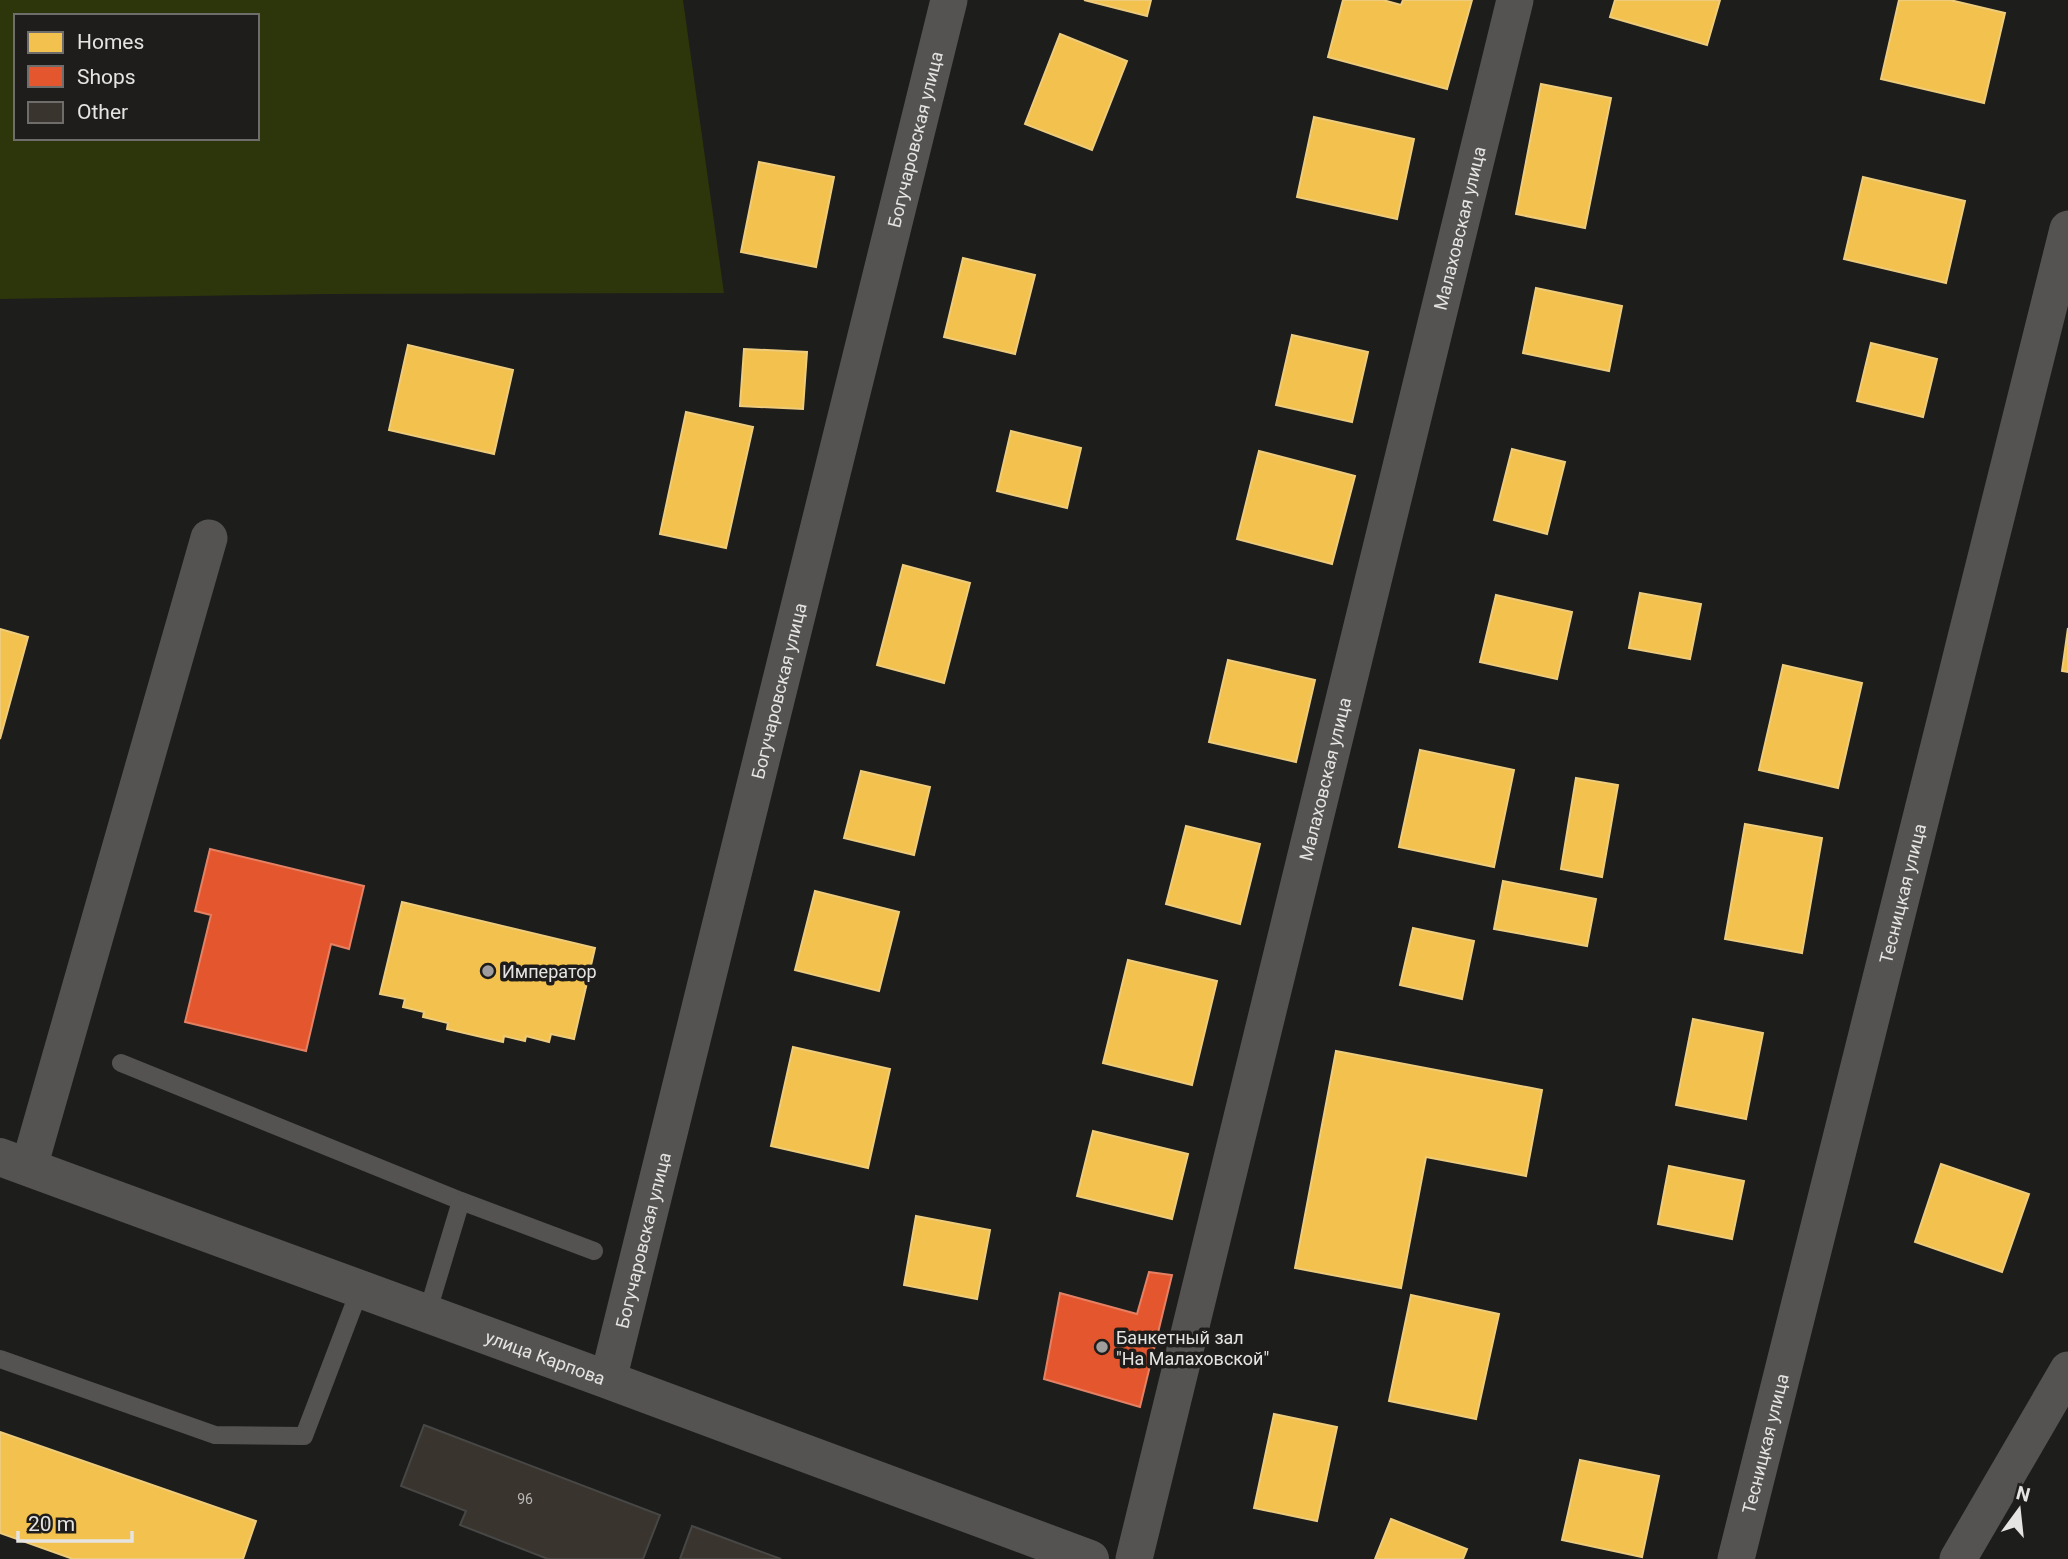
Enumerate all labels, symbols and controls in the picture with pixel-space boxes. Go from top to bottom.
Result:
legend [14,14,259,140]
text: Homes [77,30,144,54]
street label: Богучаровская улица [883,49,946,230]
text: Shops [77,65,136,89]
text: Other [77,100,128,124]
street label: Малаховская улица [1429,144,1489,312]
street label: Богучаровская улица [746,600,810,781]
street label: Малаховская улица [1295,695,1355,863]
street label: Тесницкая улица [1875,821,1930,966]
place label: Император [502,961,597,982]
marker: Император [480,963,496,979]
street label: Богучаровская улица [611,1150,674,1330]
street label: улица Карпова [483,1325,608,1389]
place label: Банкетный зал "На Малаховской" [1116,1327,1269,1369]
marker: Банкетный зал "На Малаховской" [1094,1339,1110,1355]
street label: Тесницкая улица [1737,1371,1792,1516]
north arrow [1984,1475,2054,1545]
text: N [2014,1481,2033,1507]
house number: 96 [517,1491,533,1507]
scale bar [18,1500,131,1544]
text: 20 m [28,1512,75,1536]

